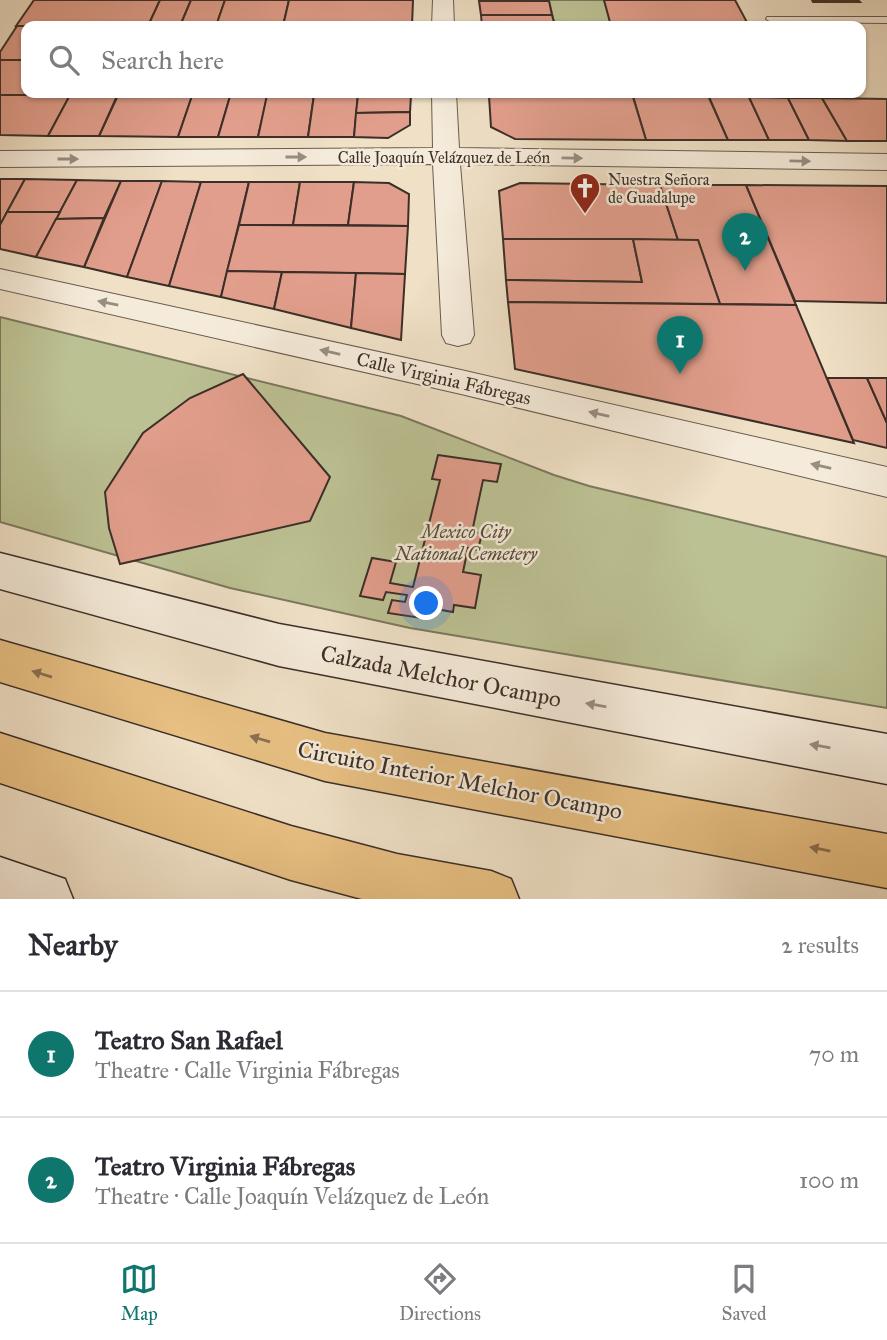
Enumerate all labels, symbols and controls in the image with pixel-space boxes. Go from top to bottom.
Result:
search box [21,21,866,98]
icon: search [45,41,83,79]
text: Search here [101,44,224,76]
street label: Calle Joaquín Velázquez de León [338,148,551,168]
one-way arrow [285,151,307,163]
one-way arrow [561,152,583,163]
one-way arrow [57,153,79,165]
one-way arrow [789,155,811,167]
place label: Nuestra Señora de Guadalupe [608,170,710,207]
church icon: Nuestra Señora de Guadalupe [568,171,602,215]
pin: 2 [722,213,768,271]
one-way arrow [97,297,119,308]
pin: 1 [657,316,703,374]
one-way arrow [319,346,341,357]
street label: Calle Virginia Fábregas [354,347,533,411]
one-way arrow [588,408,610,419]
one-way arrow [809,461,831,472]
park label: Mexico City National Cemetery [394,520,538,565]
your location [409,586,443,620]
street label: Calzada Melchor Ocampo [318,639,564,713]
one-way arrow [32,668,53,679]
one-way arrow [585,699,607,710]
one-way arrow [250,733,271,743]
street label: Circuito Interior Melchor Ocampo [295,735,625,825]
one-way arrow [809,741,831,752]
one-way arrow [809,843,831,854]
text: Nearby [28,927,118,963]
text: 2 results [781,931,859,959]
text: Teatro San Rafael [95,1024,283,1056]
text: 1 [46,1040,56,1068]
text: 70 m [809,1040,859,1068]
text: Theatre · Calle Virginia Fábregas [95,1056,400,1084]
text: Teatro Virginia Fábregas [95,1150,355,1182]
text: 2 [45,1166,57,1194]
text: 100 m [799,1166,859,1194]
text: Theatre · Calle Joaquín Velázquez de León [95,1182,489,1210]
tab: Map [120,1260,158,1325]
tab: Directions [399,1260,481,1325]
tab: Saved [722,1260,767,1325]

